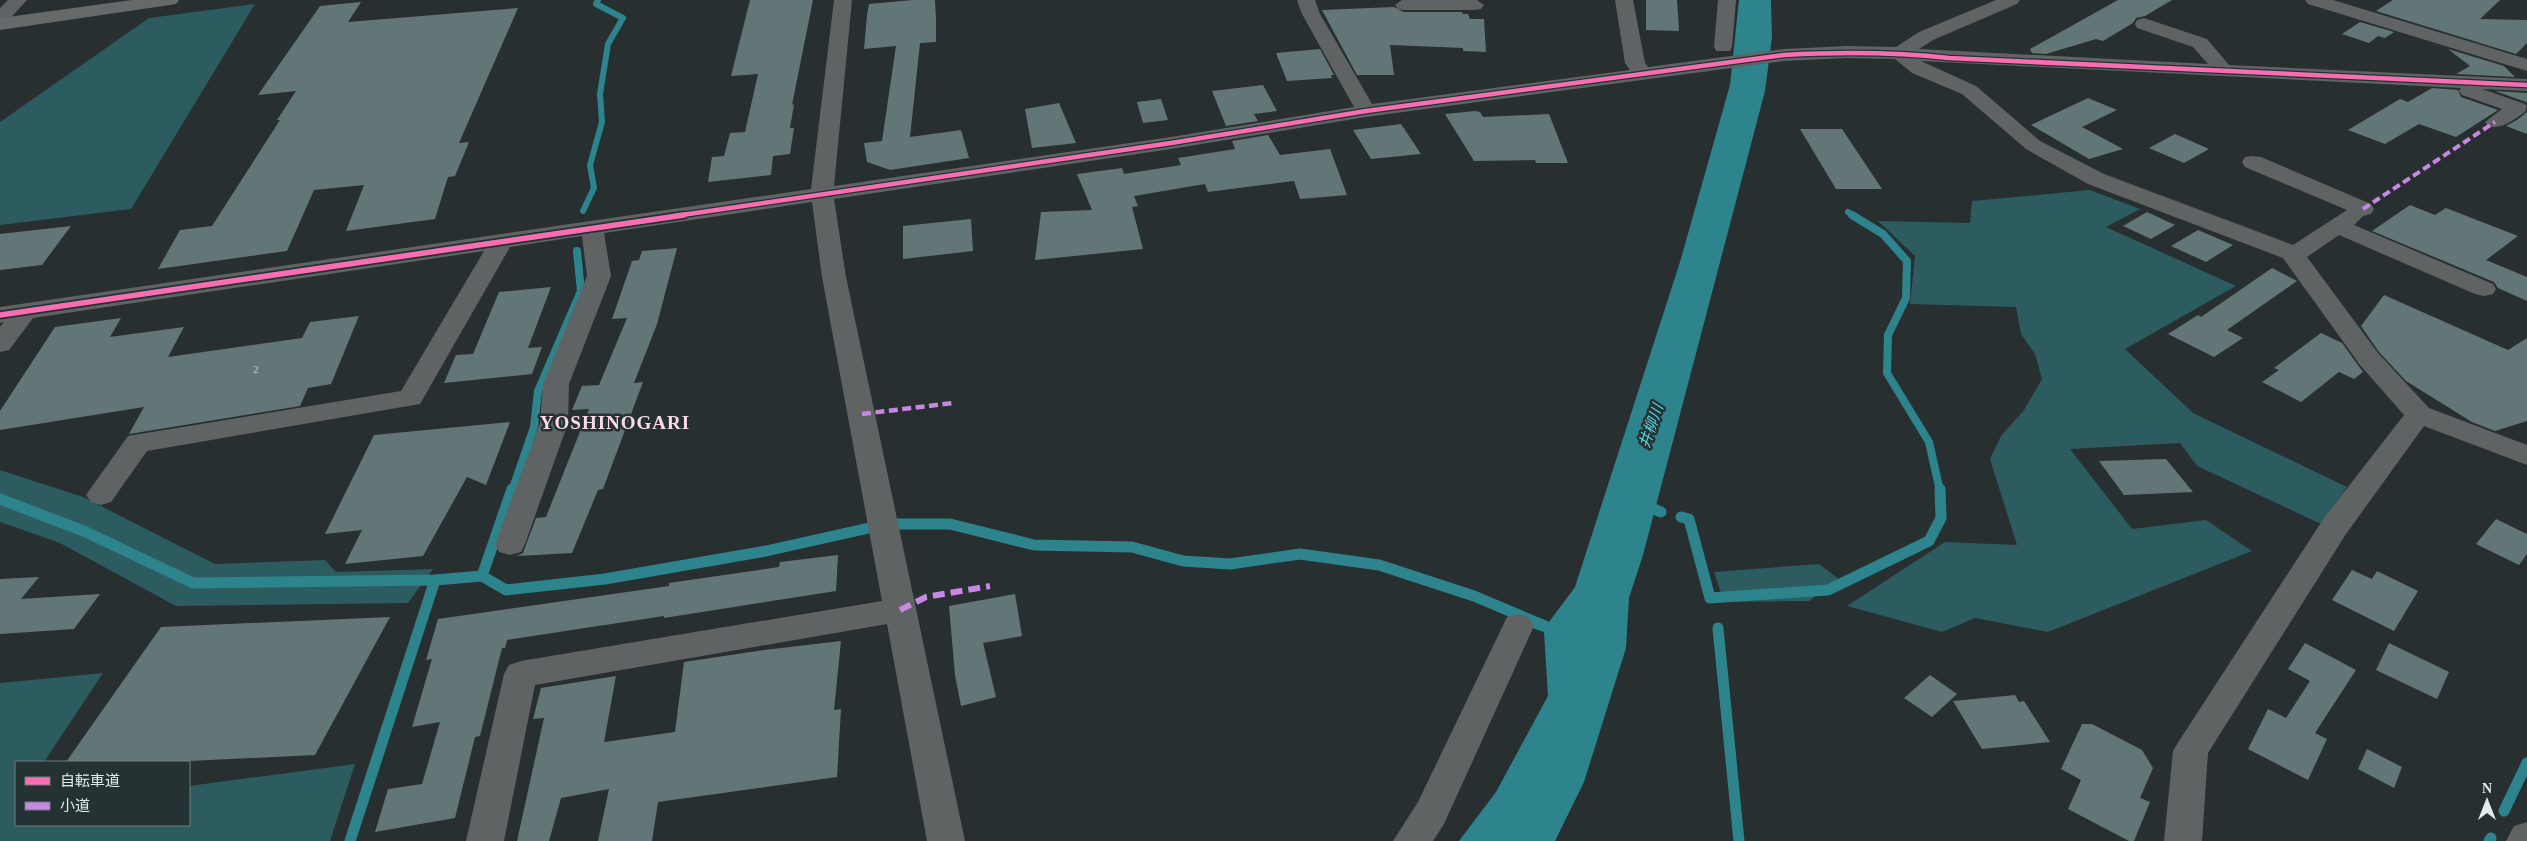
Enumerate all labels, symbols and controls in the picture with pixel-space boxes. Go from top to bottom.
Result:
house number: 2 [253,363,259,375]
water label: 井柳川 [1636,400,1667,450]
district label: YOSHINOGARI [540,412,690,433]
legend [15,761,190,826]
text: 自転車道 [60,773,120,789]
north arrow [2462,776,2512,826]
text: N [2482,781,2492,796]
text: 小道 [60,798,90,814]

